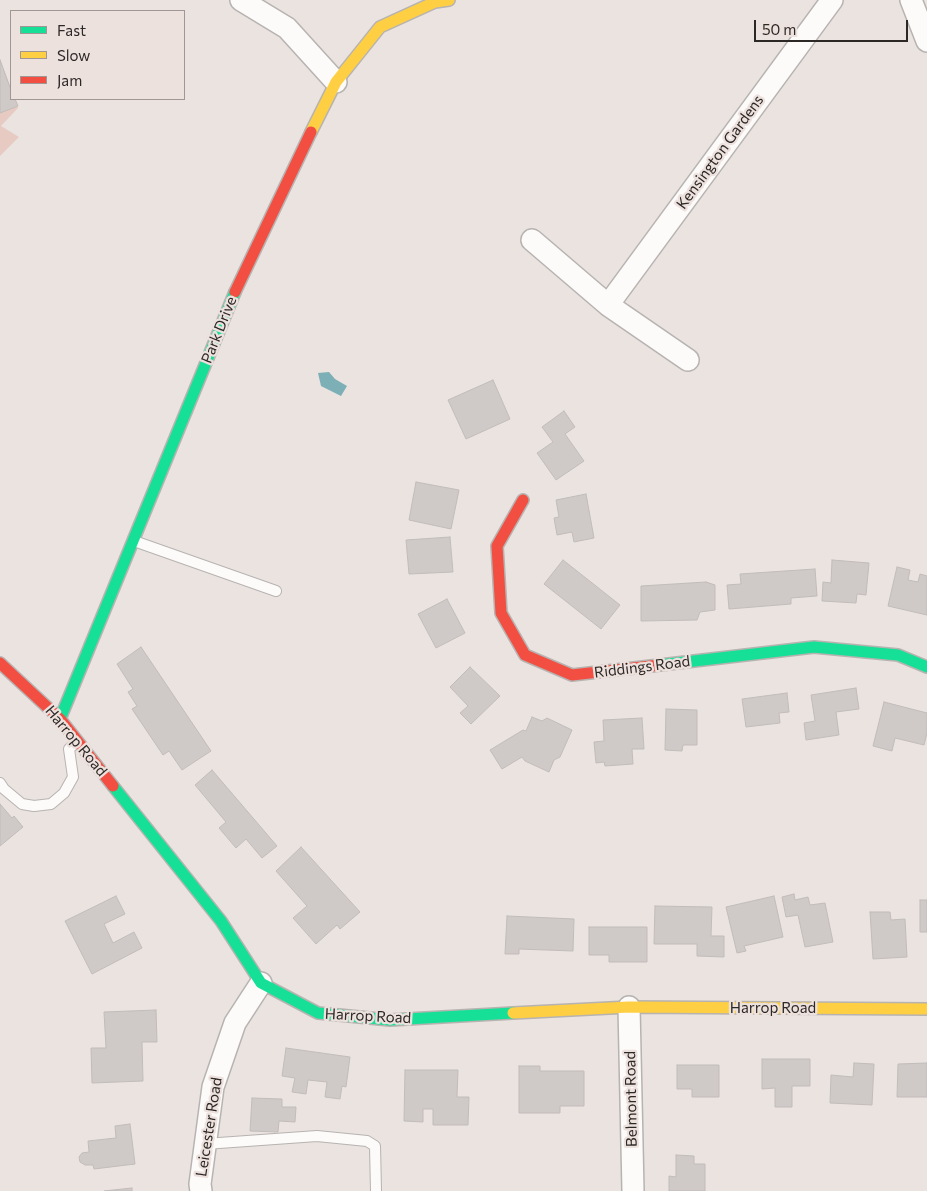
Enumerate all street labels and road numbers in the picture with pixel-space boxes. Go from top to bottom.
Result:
street label: Kensington Gardens [673,92,767,212]
street label: Park Drive [197,294,241,366]
street label: Riddings Road [593,652,691,682]
street label: Harrop Road [41,702,111,780]
street label: Harrop Road [730,999,816,1017]
street label: Harrop Road [324,1005,412,1027]
street label: Belmont Road [621,1051,641,1147]
street label: Leicester Road [192,1076,226,1178]

